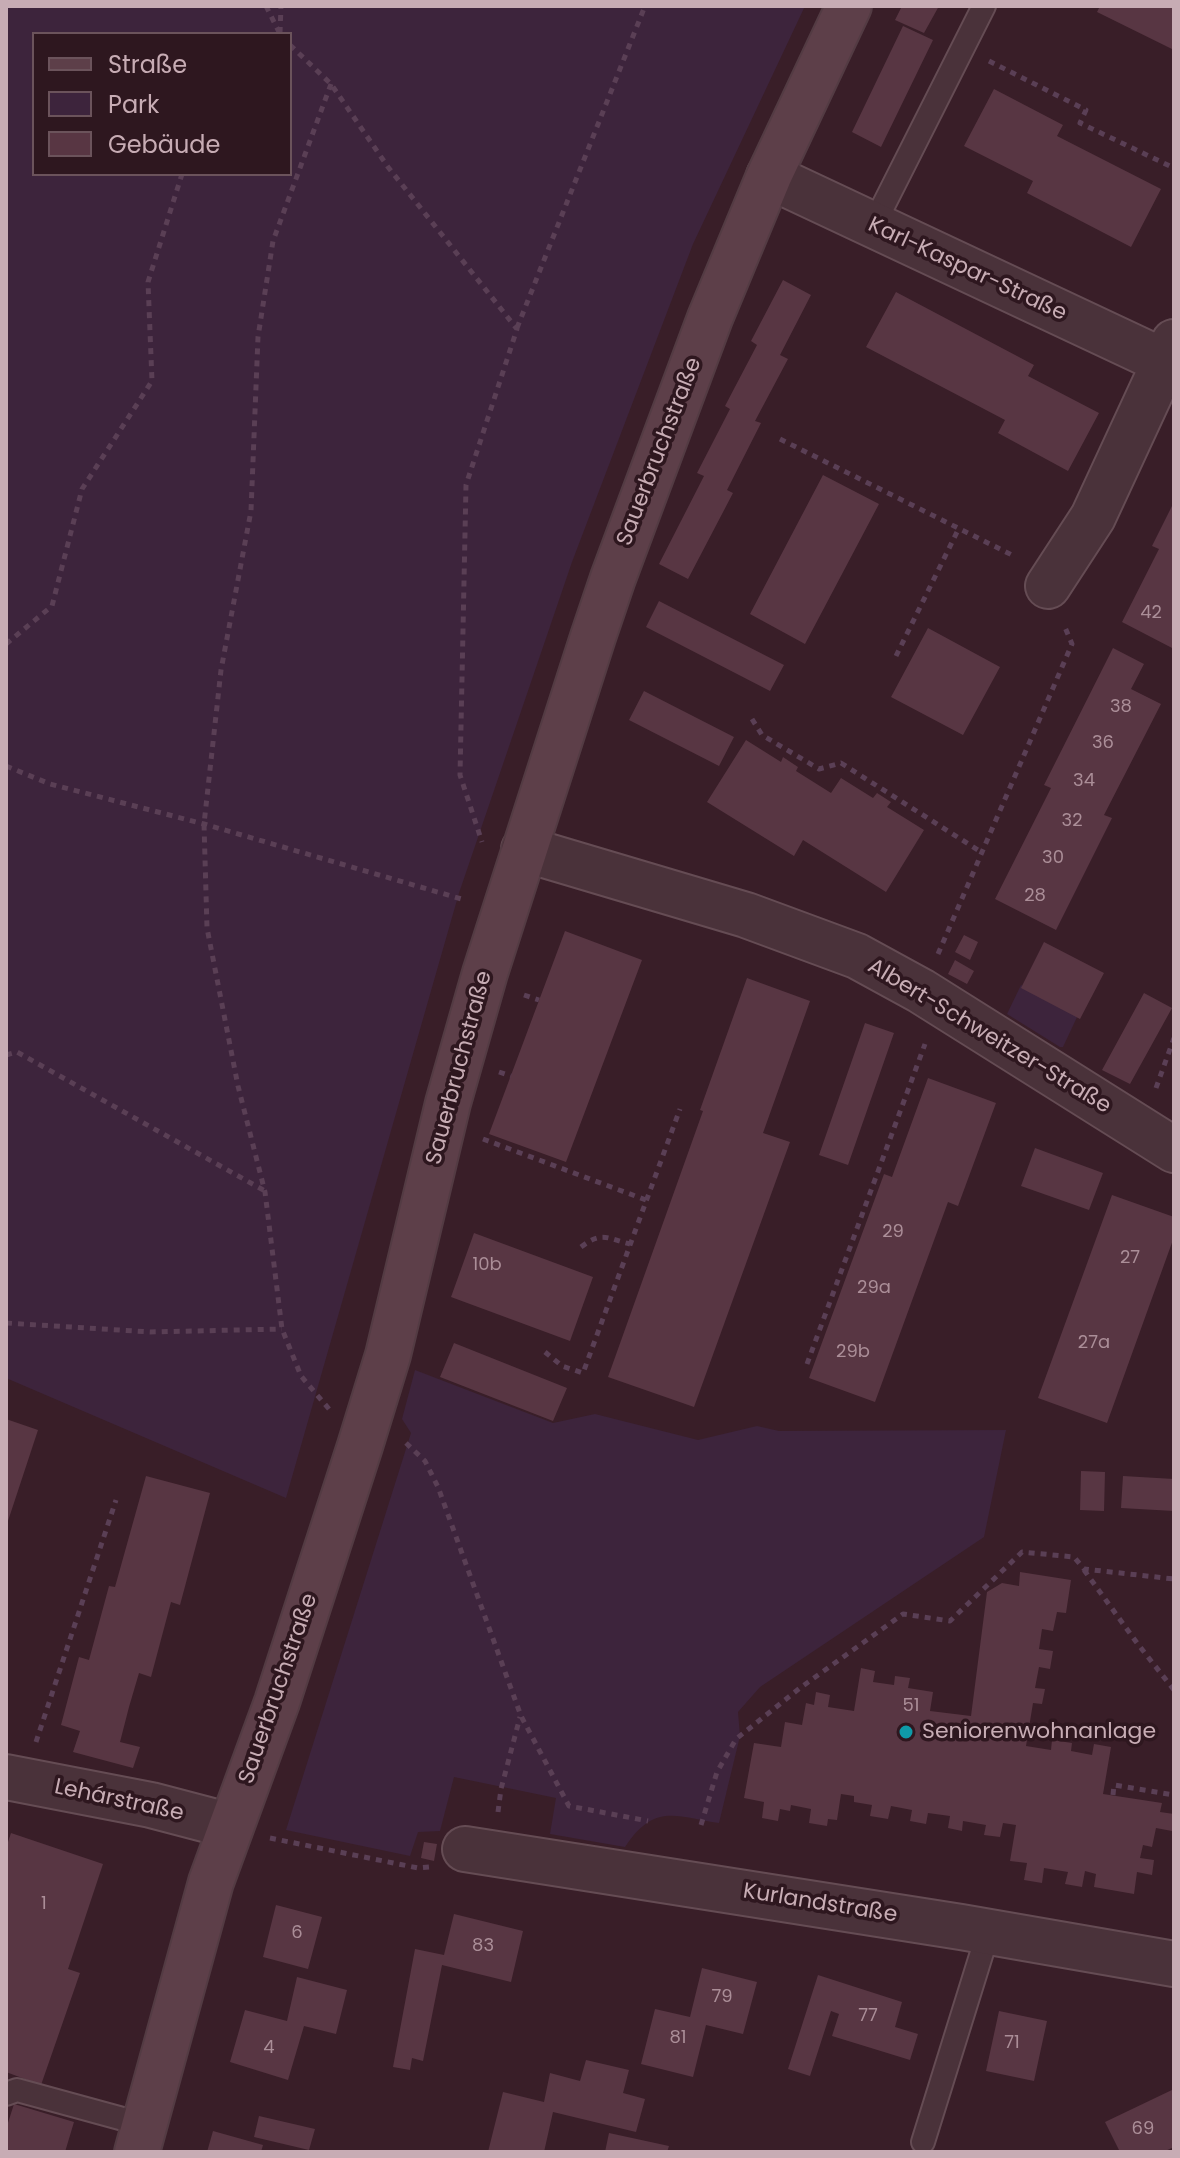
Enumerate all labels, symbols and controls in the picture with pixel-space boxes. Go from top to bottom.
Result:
legend [32,32,292,176]
text: Straße [108,48,187,81]
text: Park [108,88,159,121]
text: Gebäude [108,128,220,161]
street label: Karl-Kaspar-Straße [864,212,1070,328]
street label: Sauerbruchstraße [612,354,708,550]
house number: 42 [1140,602,1162,624]
house number: 38 [1110,696,1132,718]
house number: 36 [1092,732,1114,754]
house number: 34 [1073,770,1095,792]
house number: 32 [1062,810,1082,832]
house number: 30 [1042,847,1064,869]
house number: 28 [1024,885,1046,907]
street label: Albert-Schweitzer-Straße [863,954,1115,1120]
street label: Sauerbruchstraße [421,968,499,1168]
house number: 29 [882,1221,904,1243]
house number: 27 [1120,1247,1140,1269]
house number: 10b [472,1254,502,1276]
house number: 29a [857,1277,891,1299]
house number: 27a [1078,1332,1110,1354]
house number: 29b [836,1341,870,1363]
street label: Sauerbruchstraße [234,1590,324,1788]
house number: 51 [902,1695,920,1717]
place label: Seniorenwohnanlage [922,1719,1156,1745]
marker: Seniorenwohnanlage [897,1723,915,1741]
street label: Lehárstraße [52,1774,186,1828]
street label: Kurlandstraße [741,1879,899,1929]
house number: 1 [41,1893,47,1915]
house number: 6 [291,1922,303,1944]
house number: 83 [472,1935,494,1957]
house number: 79 [711,1986,733,2008]
house number: 77 [858,2005,878,2027]
house number: 81 [669,2027,687,2049]
house number: 71 [1004,2032,1020,2054]
house number: 4 [263,2037,275,2059]
house number: 69 [1132,2118,1154,2140]

